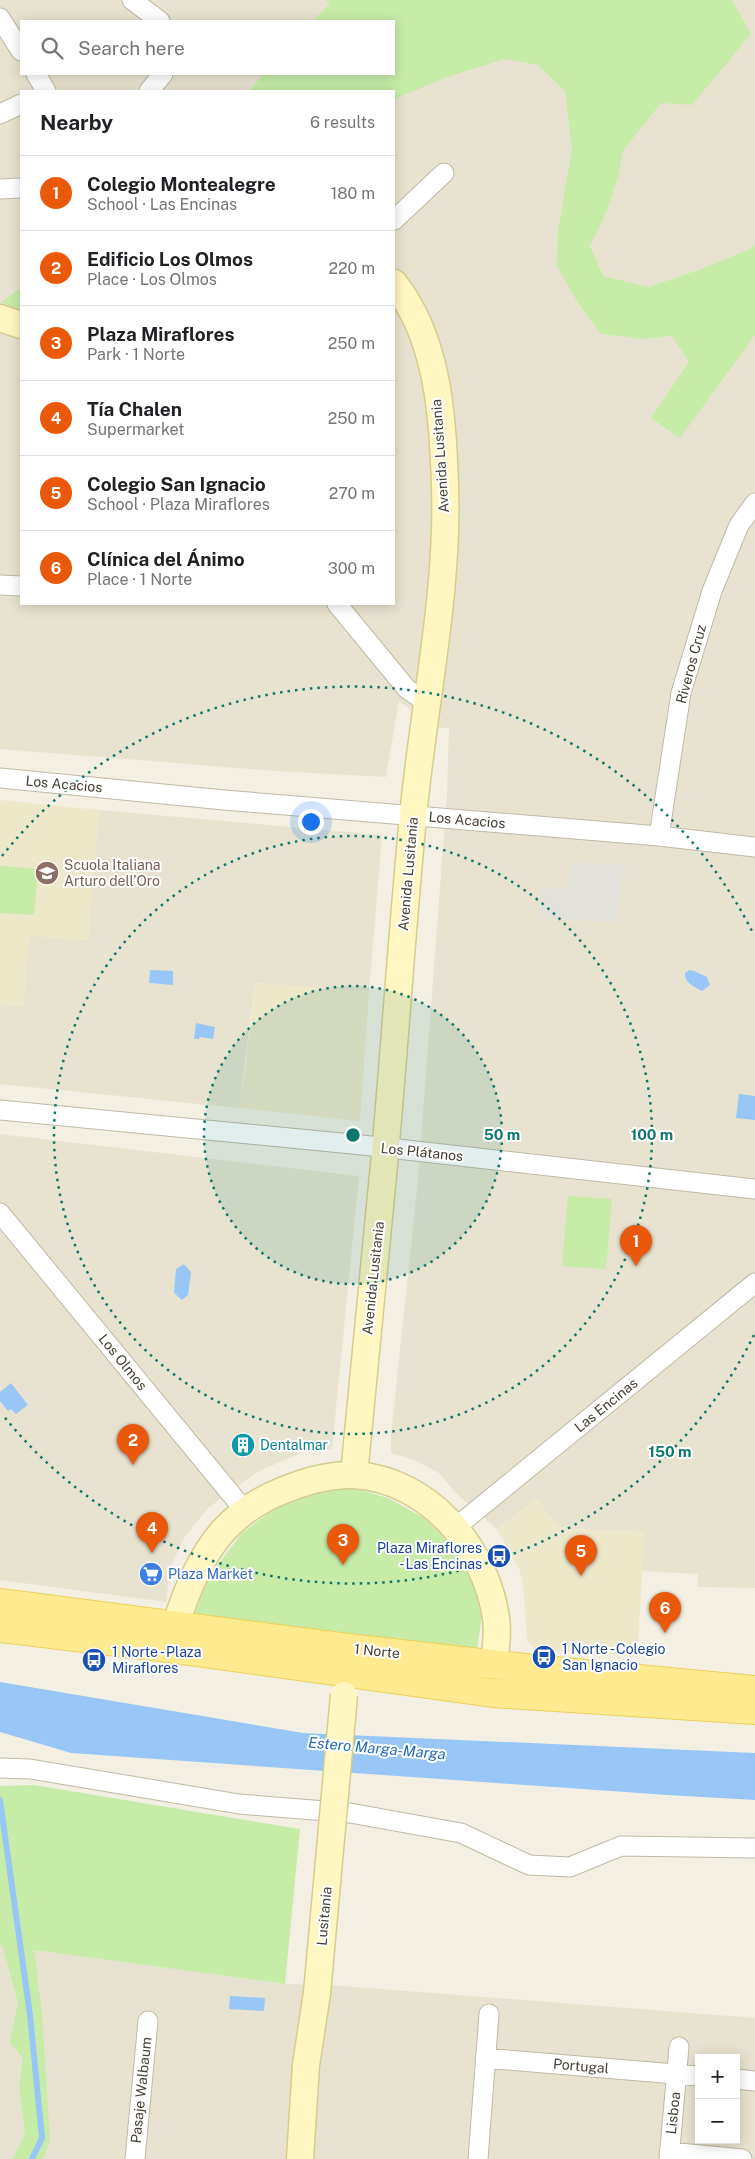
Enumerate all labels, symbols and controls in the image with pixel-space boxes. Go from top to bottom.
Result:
search box [20,20,395,75]
icon: search [38,34,66,62]
text: Search here [78,37,185,59]
text: Nearby [40,110,113,135]
text: 6 results [310,113,375,132]
text: Colegio Montealegre [87,173,276,195]
text: 1 [53,184,59,203]
text: 180 m [331,184,375,203]
text: School · Las Encinas [87,195,237,214]
text: Edificio Los Olmos [87,248,253,270]
text: 2 [51,259,61,278]
text: 220 m [328,259,375,278]
text: Place · Los Olmos [87,270,217,289]
text: Plaza Miraflores [87,323,234,345]
text: 3 [51,334,61,353]
text: 250 m [328,334,375,353]
text: Park · 1 Norte [87,345,185,364]
text: Tía Chalen [87,398,182,420]
street label: Avenida Lusitania [428,398,452,514]
text: 4 [51,409,61,428]
text: 250 m [328,409,375,428]
text: Supermarket [87,420,184,439]
text: Colegio San Ignacio [87,473,266,495]
text: 5 [51,484,61,503]
text: 270 m [329,484,375,503]
text: School · Plaza Miraflores [87,495,270,514]
text: Clínica del Ánimo [87,548,245,570]
text: 6 [51,559,61,578]
text: 300 m [328,559,375,578]
text: Place · 1 Norte [87,570,192,589]
street label: Riveros Cruz [673,622,709,705]
street label: Los Acacios [25,773,103,795]
your location [298,809,324,835]
street label: Los Acacios [428,809,506,831]
street label: Avenida Lusitania [395,816,421,932]
place label: Scuola Italiana Arturo dell’Oro [64,857,161,889]
school or university icon: Scuola Italiana Arturo dell’Oro [34,860,60,886]
centre of rings [344,1126,362,1144]
text: 50 m [484,1126,520,1143]
text: 100 m [631,1126,673,1143]
street label: Los Plátanos [380,1140,464,1164]
street label: Avenida Lusitania [359,1220,387,1336]
pin: 1 [620,1225,652,1266]
street label: Los Olmos [96,1331,150,1393]
street label: Las Encinas [571,1375,641,1435]
pin: 2 [117,1424,149,1465]
building icon: Dentalmar [230,1432,256,1458]
place label: Dentalmar [260,1437,328,1453]
text: 150 m [648,1443,692,1460]
pin: 4 [136,1512,168,1553]
pin: 3 [327,1524,359,1565]
pin: 5 [565,1535,597,1576]
place label: Plaza Miraflores - Las Encinas [377,1540,482,1572]
bus stop icon: Plaza Miraflores - Las Encinas [486,1543,512,1569]
supermarket icon: Plaza Market [138,1561,164,1587]
place label: Plaza Market [168,1566,253,1582]
pin: 6 [649,1592,681,1633]
street label: 1 Norte [353,1641,401,1661]
place label: 1 Norte - Colegio San Ignacio [562,1641,666,1673]
place label: 1 Norte - Plaza Miraflores [112,1644,201,1676]
bus stop icon: 1 Norte - Colegio San Ignacio [531,1644,557,1670]
bus stop icon: 1 Norte - Plaza Miraflores [81,1647,107,1673]
water label: Estero Marga-Marga [308,1734,446,1762]
street label: Lusitania [313,1886,335,1946]
street label: Pasaje Walbaum [127,2036,155,2144]
map controls [695,2054,740,2144]
button: + [695,2054,740,2099]
street label: Portugal [552,2056,610,2076]
street label: Lisboa [663,2091,683,2135]
button: − [695,2099,740,2144]

